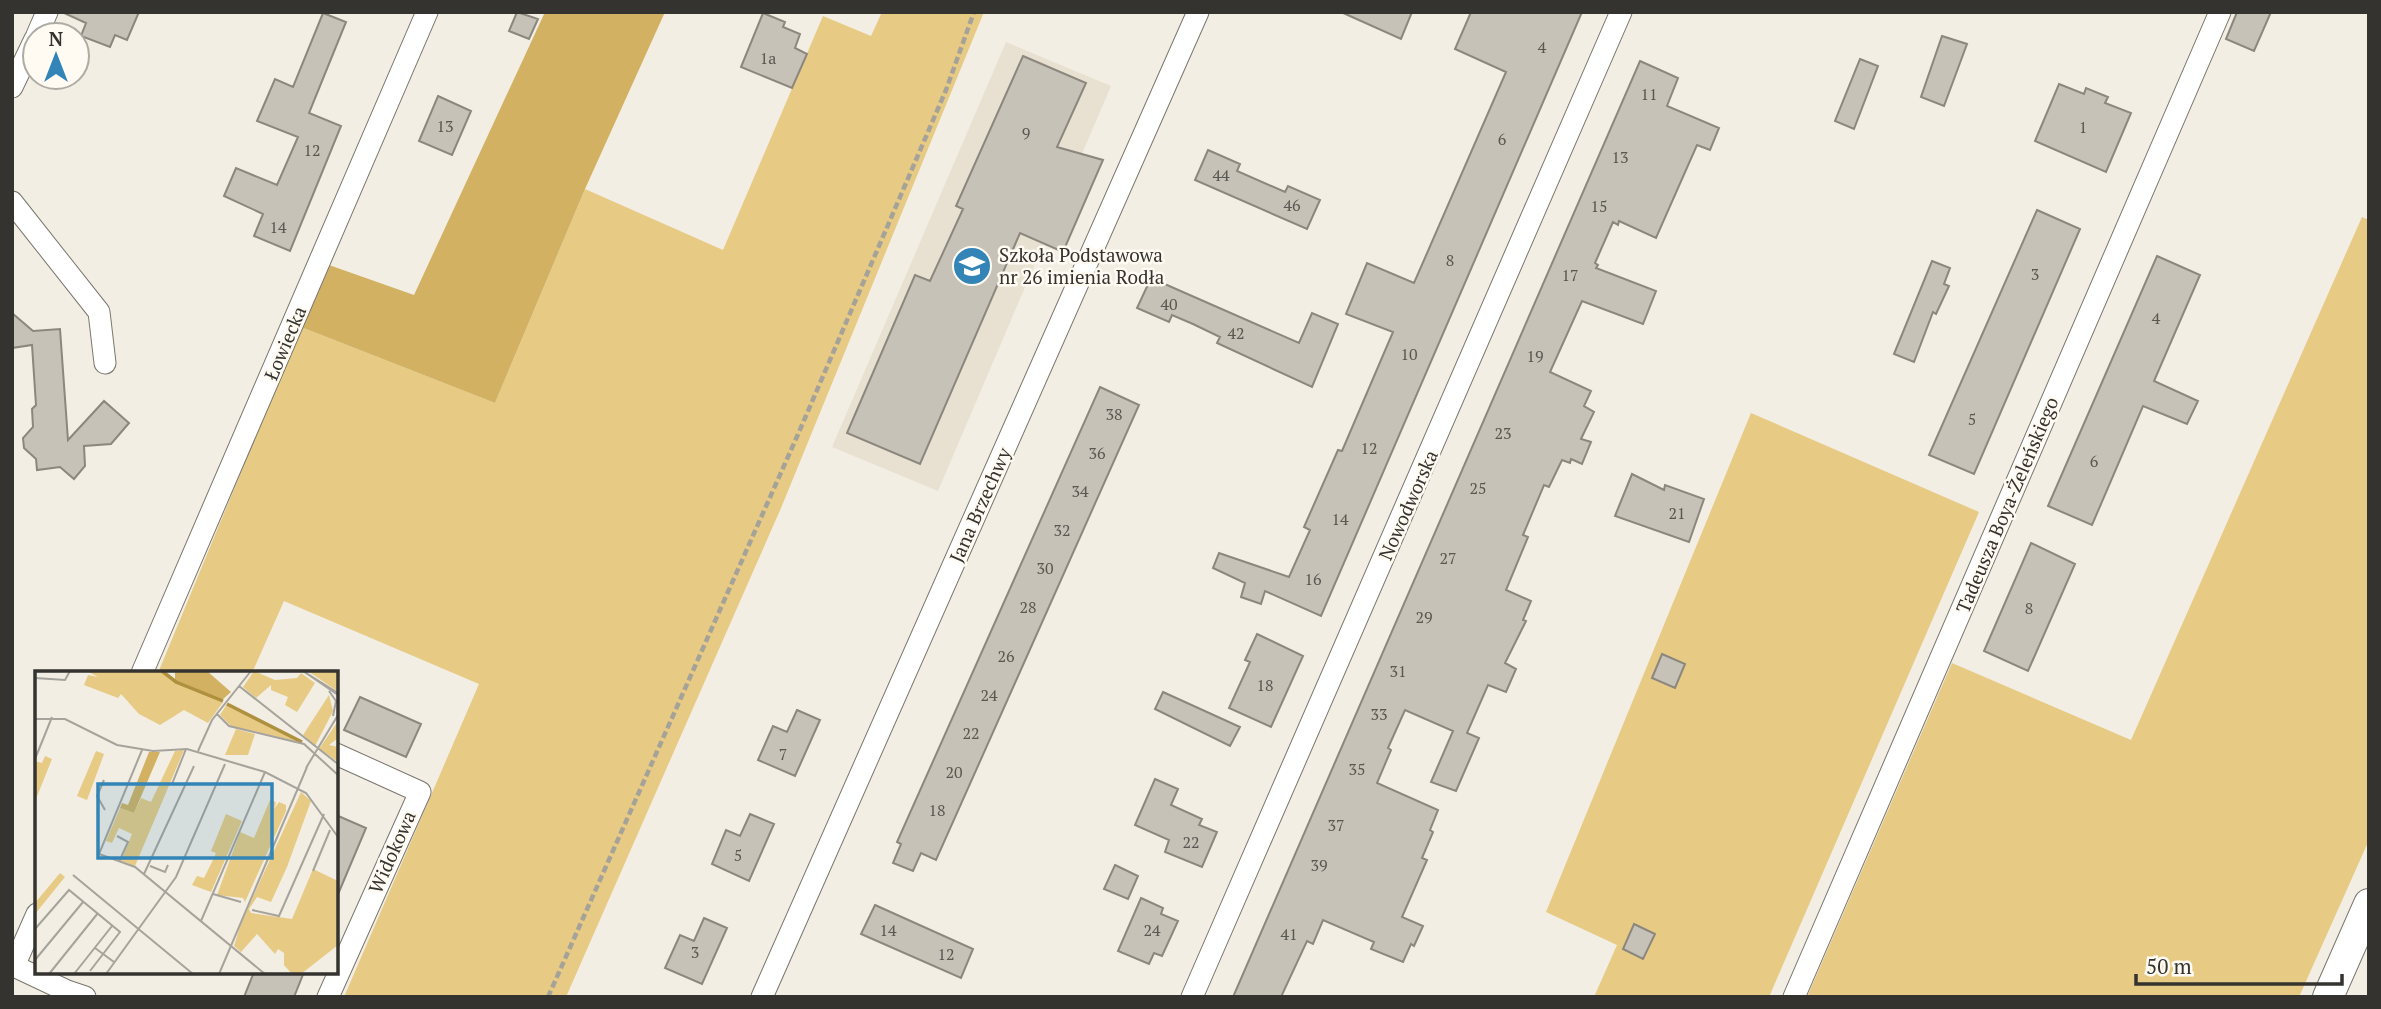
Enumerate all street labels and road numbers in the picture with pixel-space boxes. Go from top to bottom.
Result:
street label: Łowiecka [258,302,311,384]
street label: Tadeusza Boya-Żeleńskiego [1950,393,2064,617]
street label: Jana Brzechwy [943,443,1016,566]
street label: Nowodworska [1372,446,1443,564]
street label: Widokowa [362,806,421,897]

